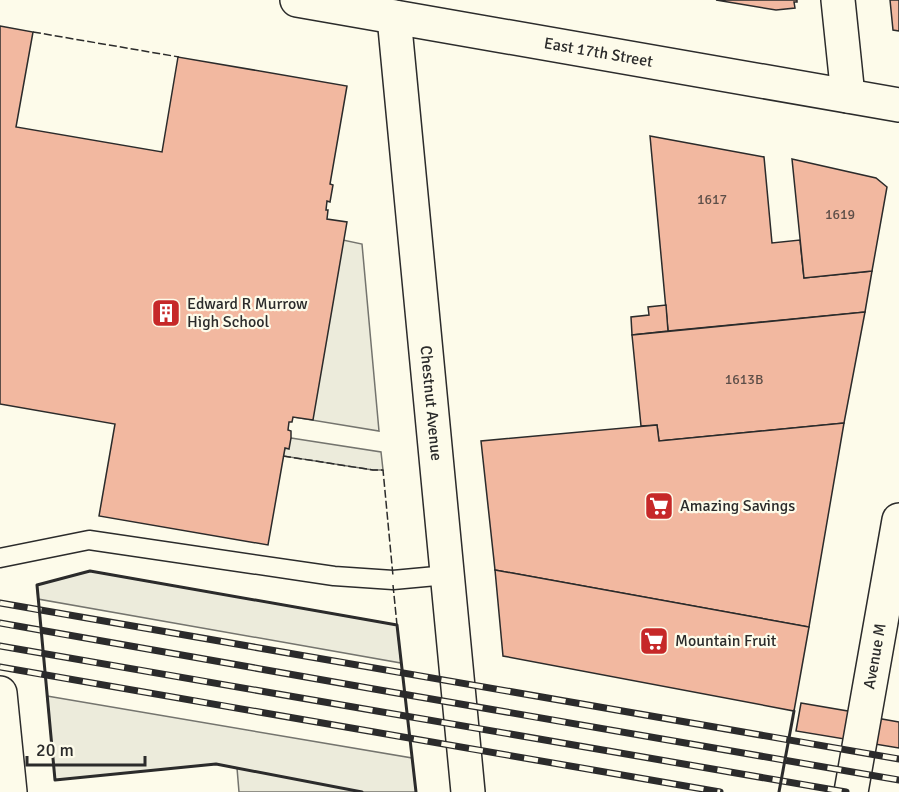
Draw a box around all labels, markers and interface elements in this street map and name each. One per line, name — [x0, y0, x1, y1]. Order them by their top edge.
street label: East 17th Street — [543, 33, 655, 72]
house number: 1617 — [697, 191, 727, 208]
house number: 1619 — [825, 206, 855, 223]
place label: Edward R Murrow High School — [187, 294, 308, 332]
building icon: Edward R Murrow High School — [150, 297, 182, 329]
street label: Chestnut Avenue — [415, 345, 446, 462]
house number: 1613B — [725, 371, 763, 388]
supermarket icon: Amazing Savings — [643, 490, 675, 522]
place label: Amazing Savings — [680, 496, 795, 516]
street label: Avenue M — [859, 622, 891, 691]
supermarket icon: Mountain Fruit — [638, 625, 670, 657]
place label: Mountain Fruit — [675, 631, 777, 651]
scale bar — [27, 729, 146, 767]
text: 20 m — [36, 739, 74, 761]

